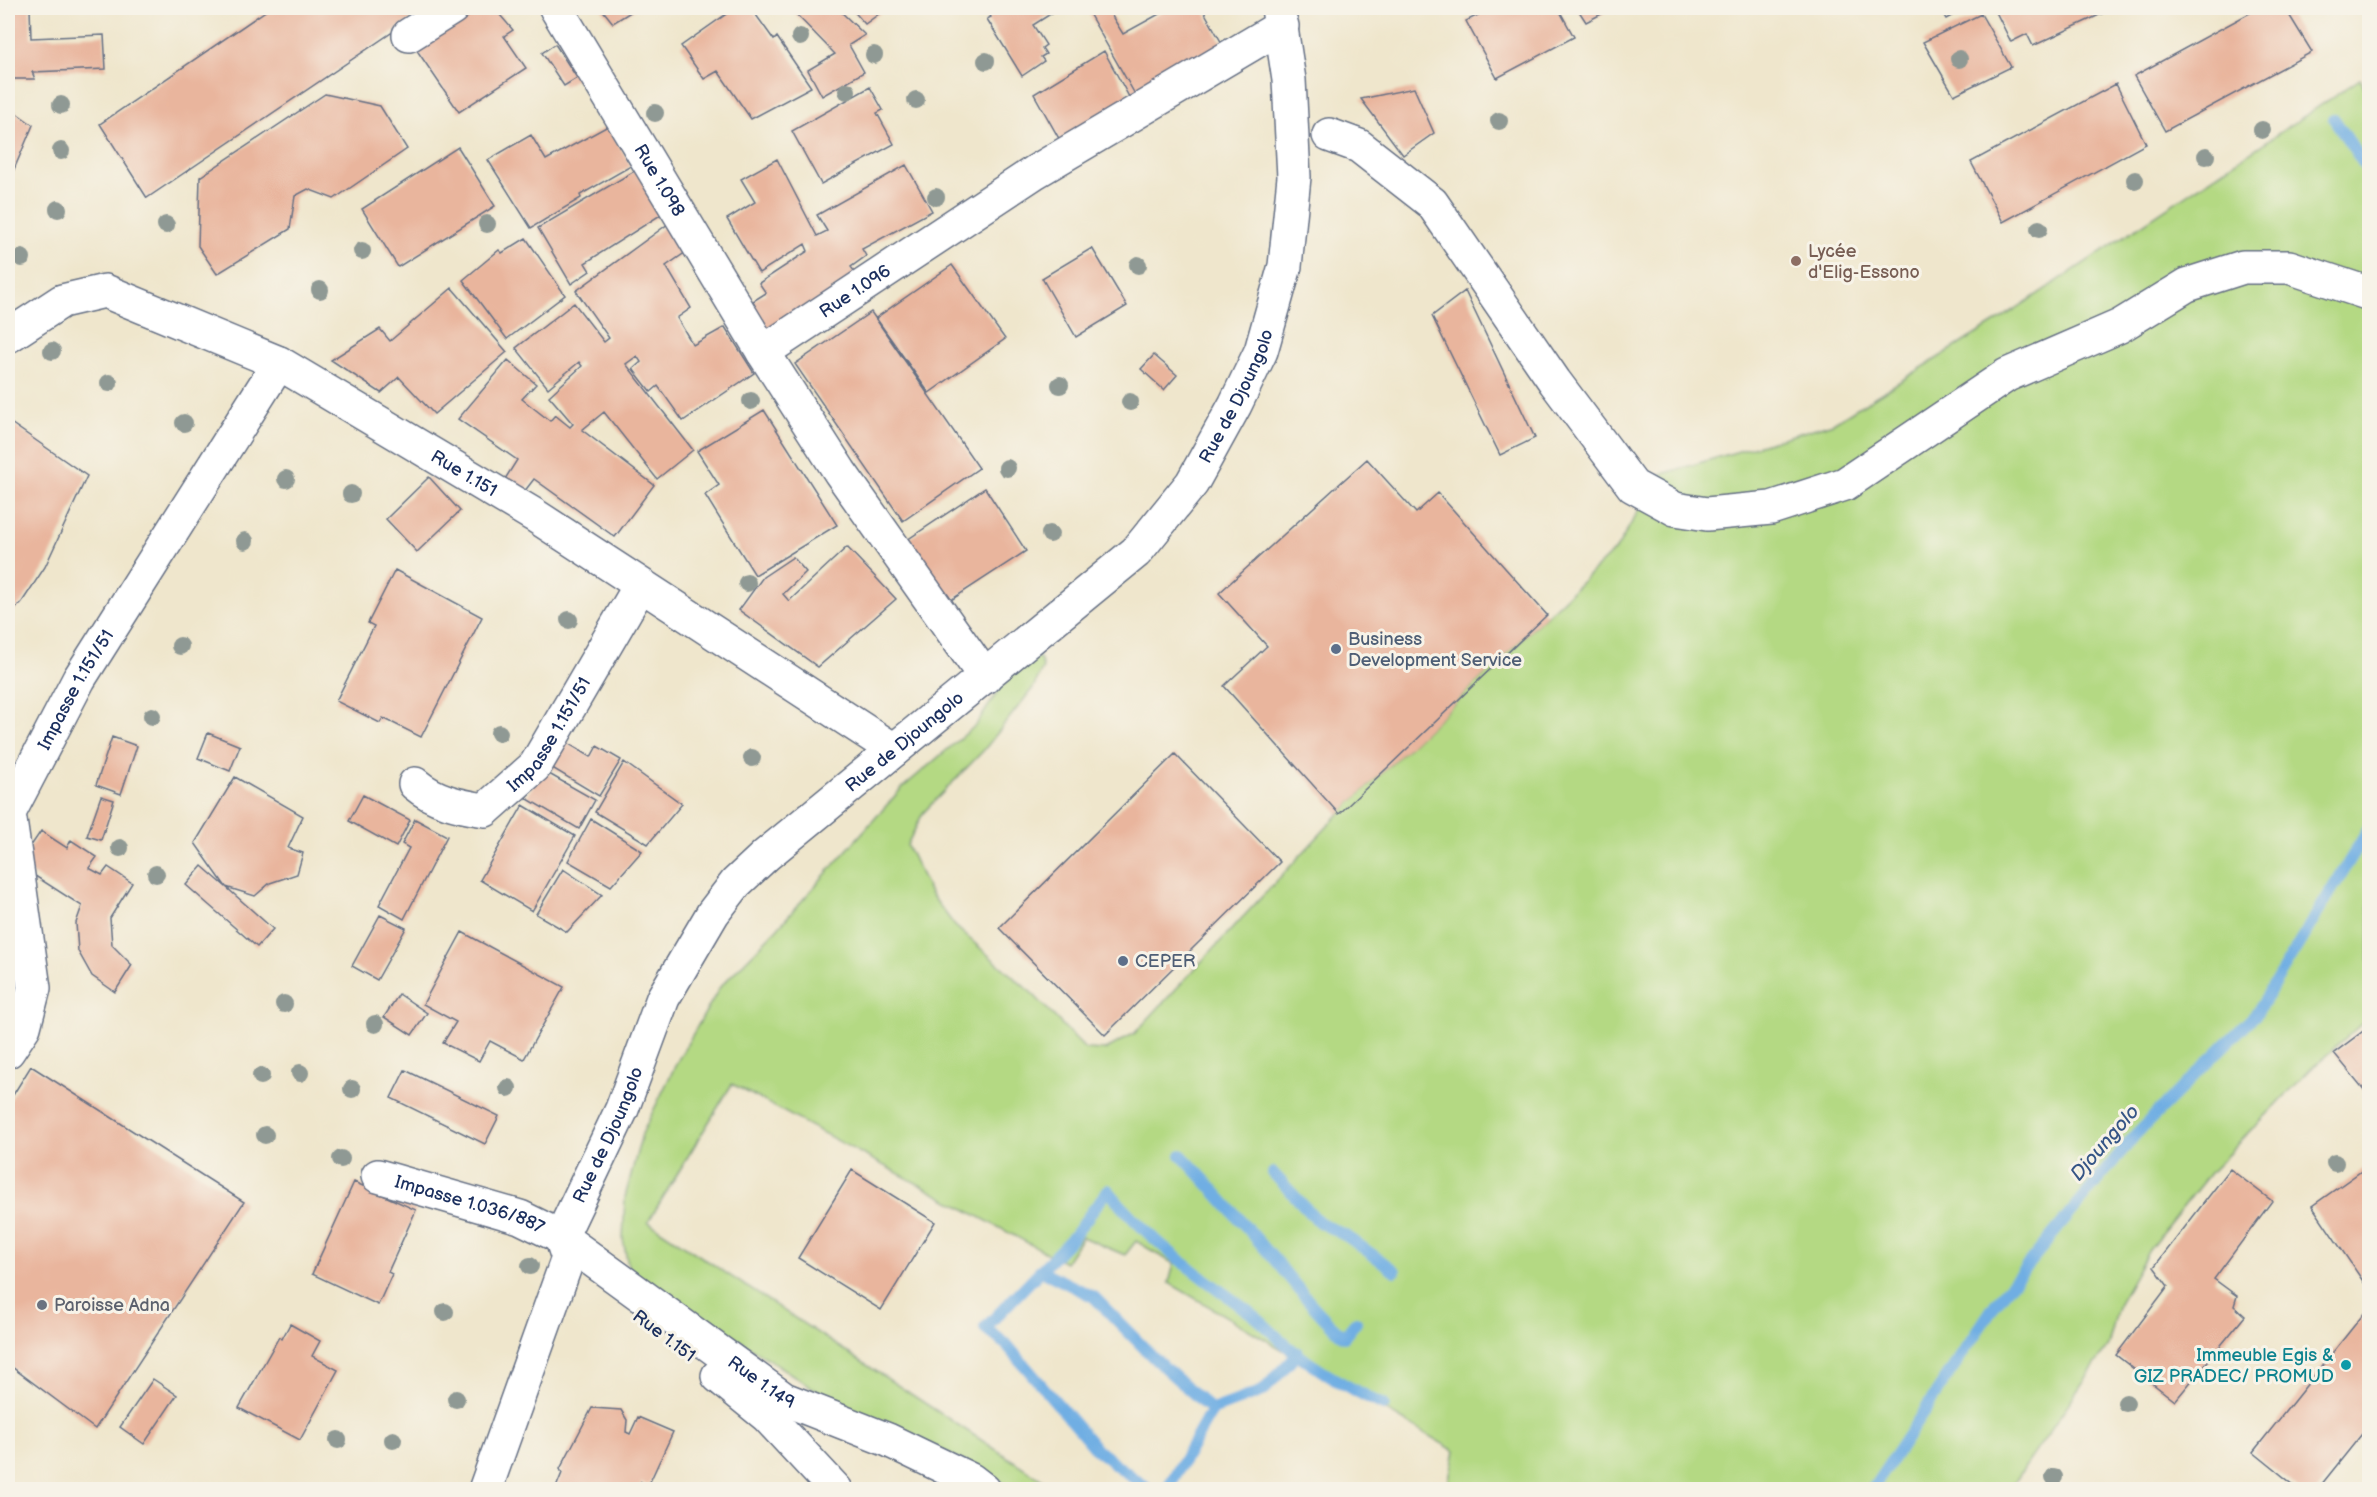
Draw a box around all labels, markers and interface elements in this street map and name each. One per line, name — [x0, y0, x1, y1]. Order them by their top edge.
street label: Rue 1.098 — [630, 140, 689, 220]
place label: Lycée d'Elig-Essono — [1808, 241, 1920, 283]
marker: Lycée d'Elig-Essono — [1789, 254, 1803, 268]
street label: Rue 1.096 — [815, 260, 895, 322]
street label: Rue de Djoungolo — [1195, 327, 1277, 467]
street label: Rue 1.151 — [427, 446, 501, 501]
street label: Impasse 1.151/51 — [33, 626, 118, 753]
place label: Business Development Service — [1348, 629, 1522, 671]
marker: Business Development Service — [1329, 642, 1343, 656]
street label: Impasse 1.151/51 — [503, 673, 595, 796]
street label: Rue de Djoungolo — [841, 687, 968, 796]
place label: CEPER — [1135, 951, 1196, 972]
marker: CEPER — [1116, 954, 1130, 968]
street label: Rue de Djoungolo — [568, 1064, 647, 1206]
water label: Djoungolo — [2065, 1100, 2145, 1186]
street label: Impasse 1.036/887 — [393, 1171, 548, 1238]
place label: Paroisse Adna — [54, 1295, 170, 1316]
marker: Paroisse Adna — [35, 1298, 49, 1312]
street label: Rue 1.151 — [628, 1306, 700, 1366]
place label: Immeuble Egis & GIZ PRADEC/ PROMUD — [2134, 1345, 2334, 1387]
street label: Rue 1.149 — [724, 1351, 798, 1413]
marker: Immeuble Egis & GIZ PRADEC/ PROMUD — [2339, 1358, 2353, 1372]

